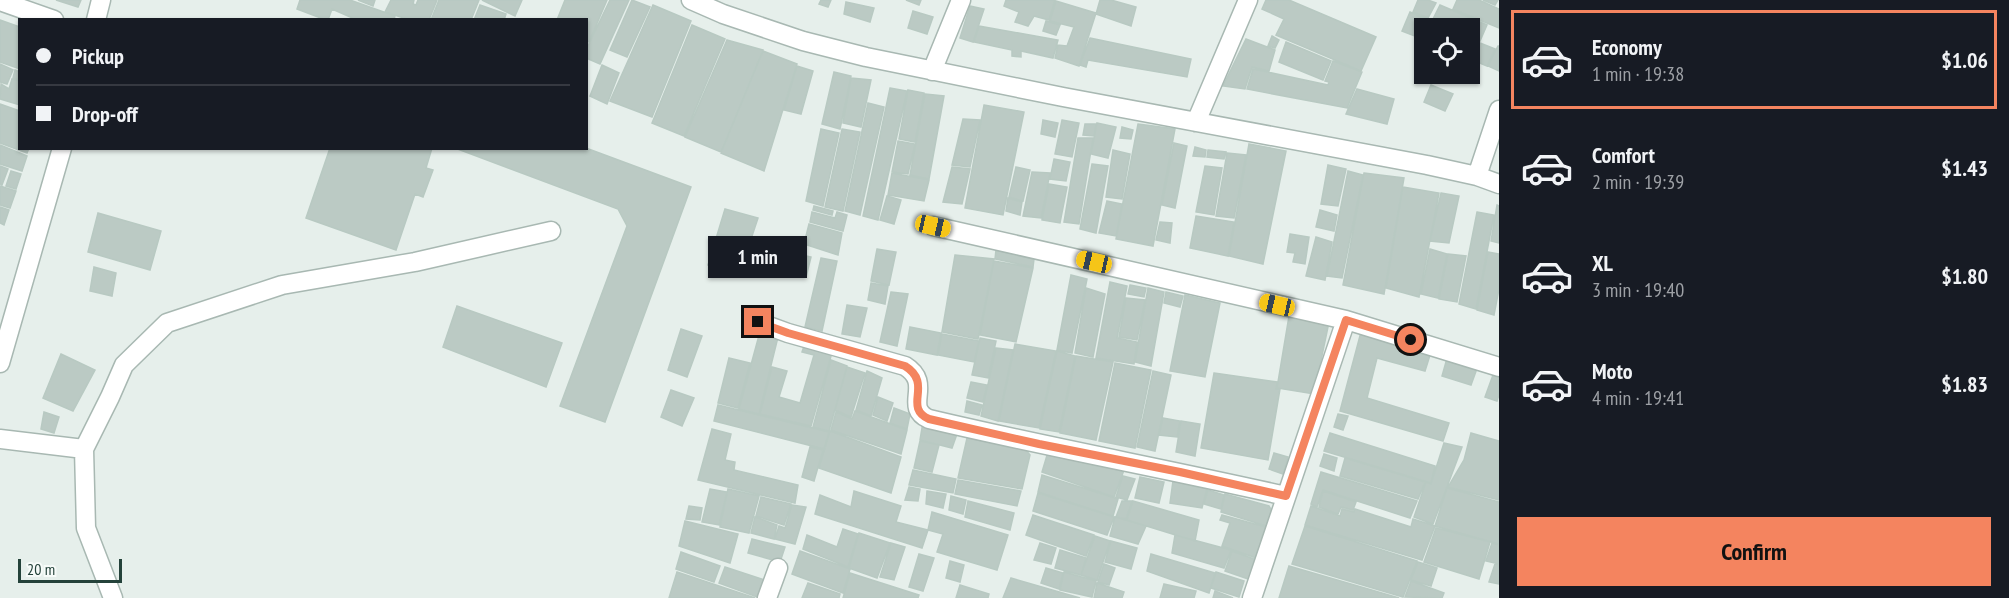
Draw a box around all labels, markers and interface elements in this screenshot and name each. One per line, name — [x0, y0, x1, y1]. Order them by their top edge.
map controls — [1414, 18, 1480, 84]
button: locate — [1414, 18, 1480, 84]
icon: car — [1520, 33, 1574, 87]
text: Economy — [1592, 33, 1662, 61]
text: Pickup — [72, 42, 124, 70]
text: $1.06 — [1941, 46, 1988, 74]
text: 1 min · 19:38 — [1592, 61, 1684, 87]
text: Drop-off — [72, 100, 138, 128]
icon: car — [1520, 141, 1574, 195]
text: Comfort — [1592, 141, 1655, 169]
text: $1.43 — [1941, 154, 1988, 182]
text: 2 min · 19:39 — [1592, 169, 1684, 195]
car — [913, 213, 953, 239]
callout: 1 min — [708, 235, 807, 277]
text: 1 min — [737, 244, 778, 270]
car — [1074, 249, 1114, 275]
icon: car — [1520, 249, 1574, 303]
text: XL — [1592, 249, 1613, 277]
text: $1.80 — [1941, 262, 1988, 290]
text: 3 min · 19:40 — [1592, 277, 1684, 303]
car — [1257, 292, 1297, 318]
route end — [744, 308, 771, 335]
route start — [1397, 326, 1424, 353]
icon: car — [1520, 357, 1574, 411]
text: Moto — [1592, 357, 1633, 385]
text: $1.83 — [1941, 370, 1988, 398]
text: 4 min · 19:41 — [1592, 385, 1684, 411]
button: Confirm — [1517, 517, 1991, 586]
scale bar — [18, 556, 122, 584]
text: 20 m — [27, 559, 55, 579]

